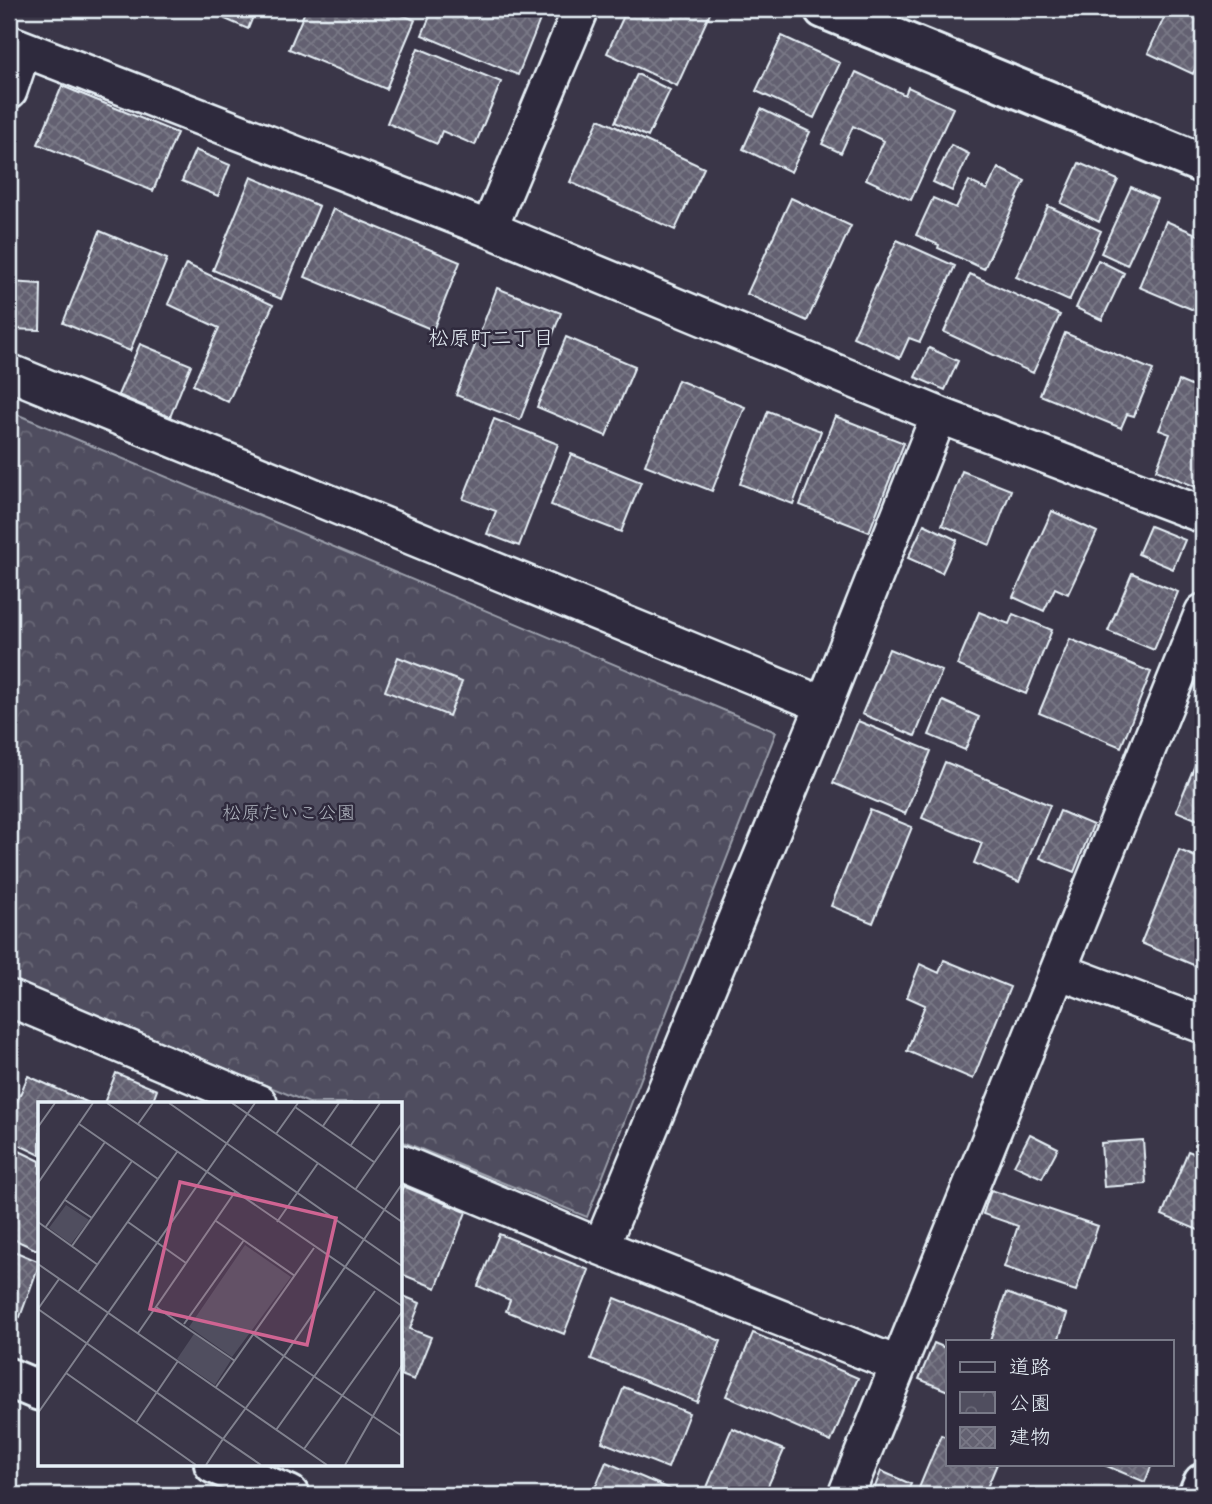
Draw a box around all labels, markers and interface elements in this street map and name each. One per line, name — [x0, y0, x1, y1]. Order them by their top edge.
district label: 松原町二丁目 — [428, 326, 554, 350]
park label: 松原たいこ公園 — [222, 802, 356, 824]
inset map — [38, 1102, 402, 1466]
legend — [946, 1340, 1174, 1466]
text: 道路 — [1009, 1355, 1051, 1379]
text: 公園 — [1009, 1391, 1051, 1415]
text: 建物 — [1009, 1425, 1051, 1449]

